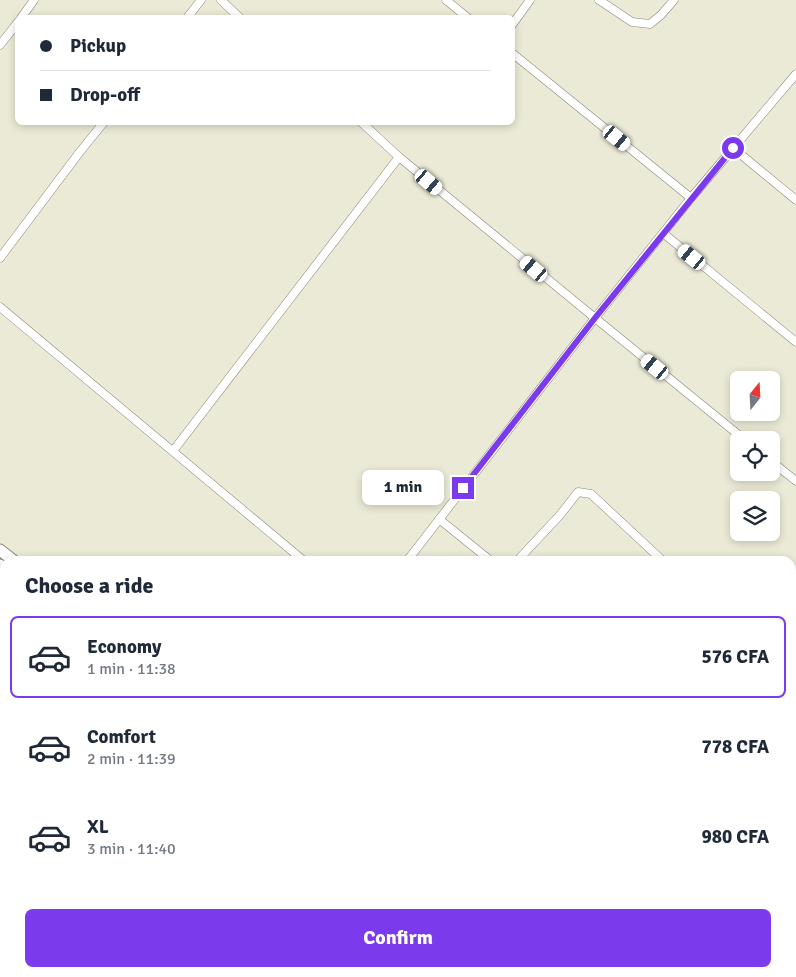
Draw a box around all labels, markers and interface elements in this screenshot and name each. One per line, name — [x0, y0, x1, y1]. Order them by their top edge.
text: Pickup — [70, 34, 126, 58]
text: Drop-off — [70, 83, 140, 107]
car — [600, 123, 633, 153]
route start — [722, 137, 744, 159]
car — [412, 167, 445, 197]
car — [675, 242, 708, 272]
car — [517, 254, 550, 284]
car — [638, 352, 671, 382]
north arrow — [730, 371, 780, 421]
map controls — [730, 371, 780, 541]
button: locate — [730, 431, 780, 481]
callout: 1 min — [363, 470, 446, 506]
text: 1 min — [384, 477, 422, 497]
route end — [452, 477, 474, 499]
button: layers — [730, 491, 780, 541]
text: Choose a ride — [25, 572, 153, 599]
icon: car — [27, 635, 72, 680]
text: Economy — [87, 635, 161, 659]
text: 576 CFA — [701, 645, 769, 669]
text: 1 min · 11:38 — [87, 659, 176, 679]
icon: car — [27, 725, 72, 770]
text: Comfort — [87, 725, 156, 749]
text: 778 CFA — [701, 735, 769, 759]
text: 2 min · 11:39 — [87, 749, 176, 769]
icon: car — [27, 815, 72, 860]
text: XL — [87, 815, 109, 839]
text: 980 CFA — [701, 825, 769, 849]
text: 3 min · 11:40 — [87, 839, 176, 859]
button: Confirm — [25, 909, 771, 967]

